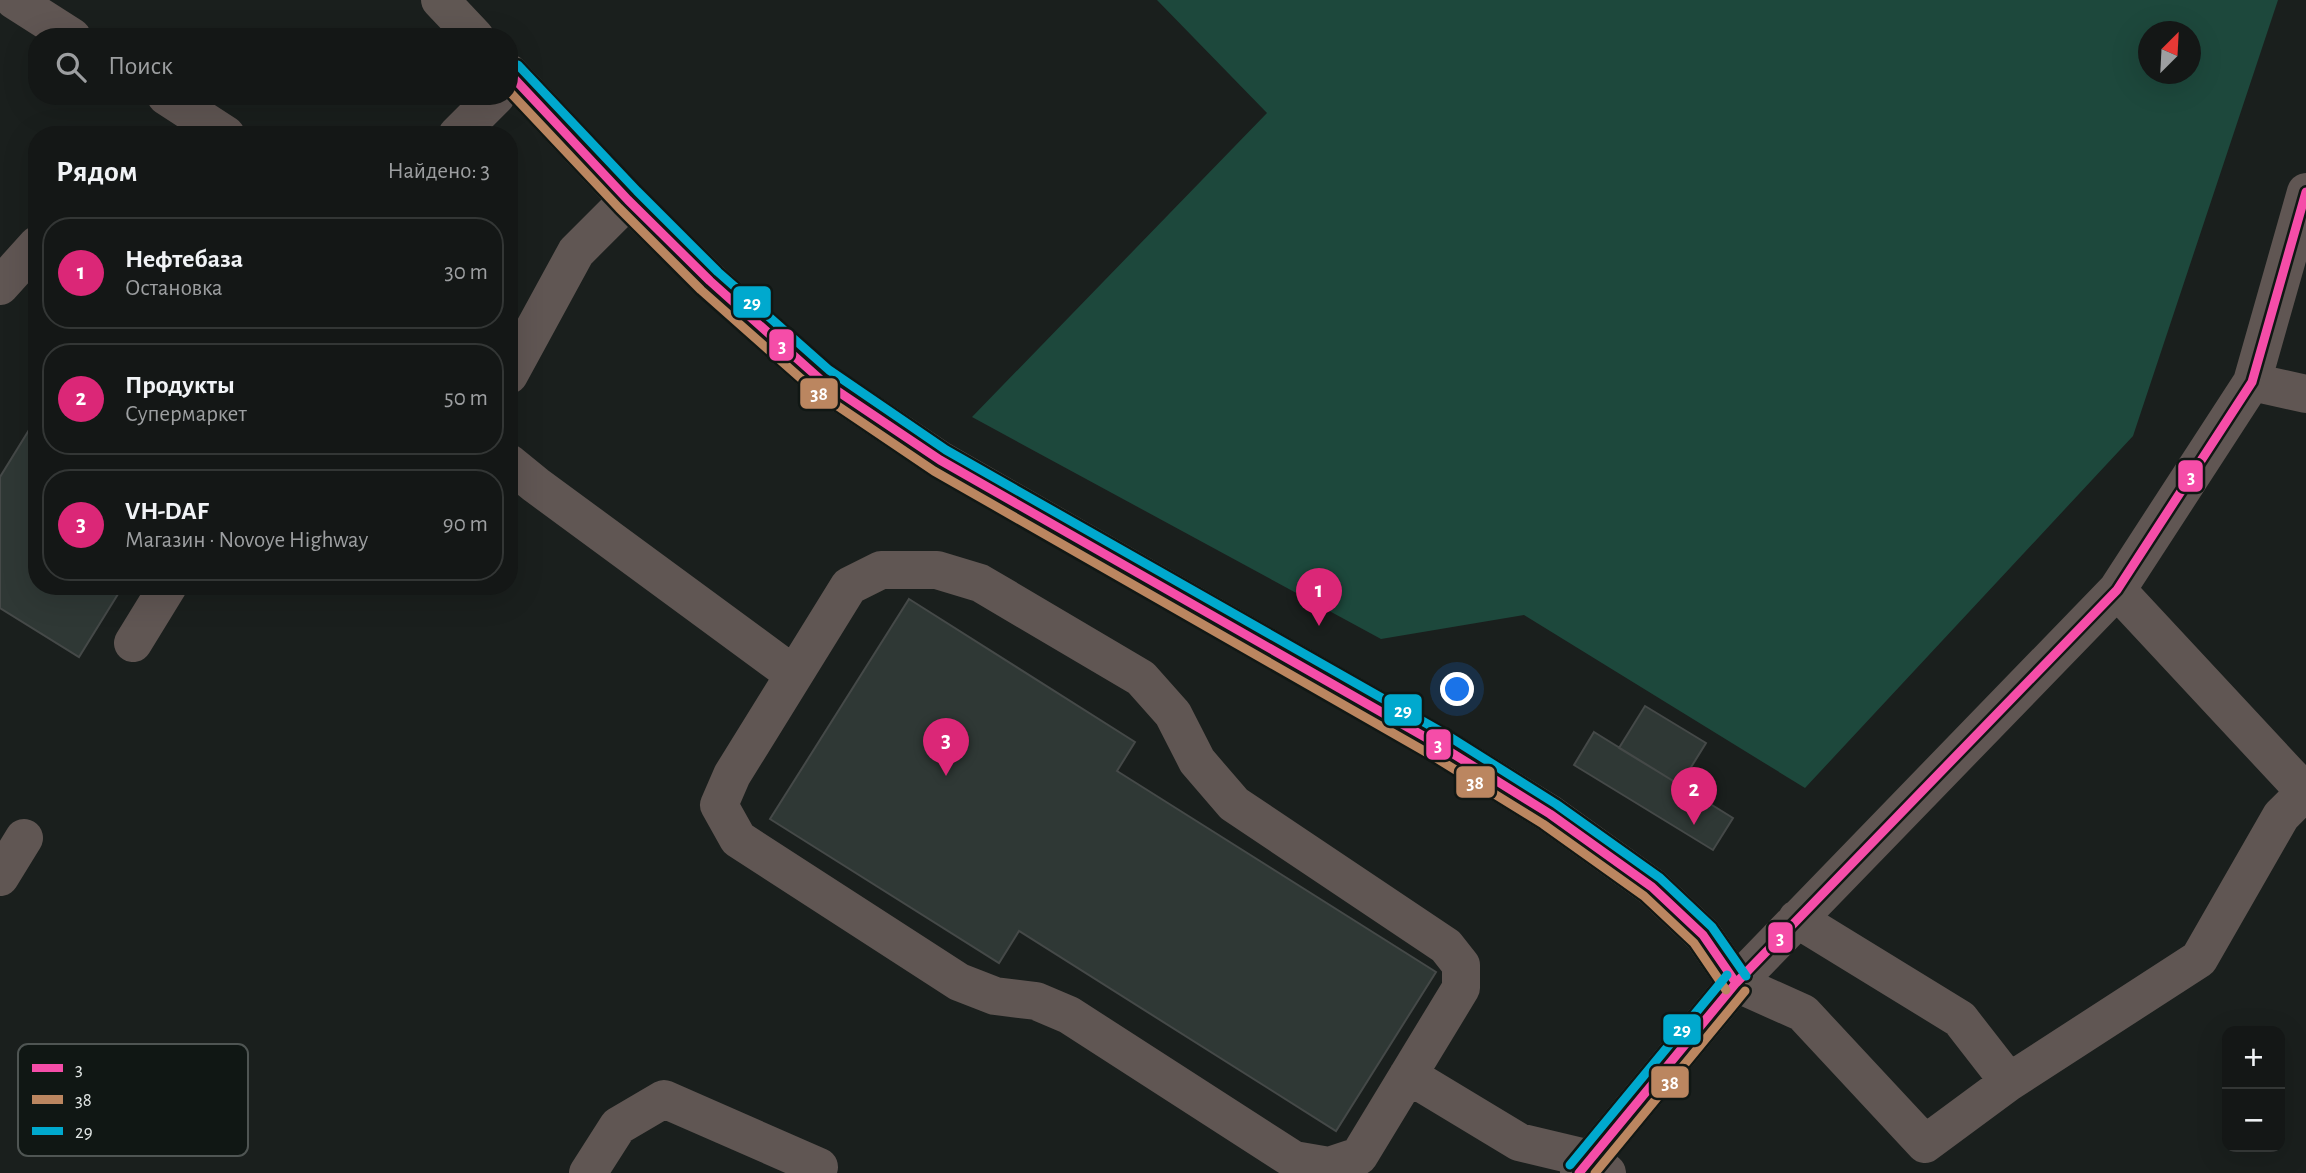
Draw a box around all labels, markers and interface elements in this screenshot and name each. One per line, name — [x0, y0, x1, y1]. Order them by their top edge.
north arrow — [2138, 21, 2201, 84]
search box — [28, 28, 518, 105]
icon: search — [52, 48, 90, 86]
text: Поиск — [108, 53, 173, 79]
text: Рядом — [56, 157, 138, 187]
text: Найдено: 3 — [388, 160, 490, 183]
text: Нефтебаза — [125, 246, 243, 272]
text: 1 — [77, 261, 85, 284]
text: 30 m — [444, 261, 488, 284]
text: Остановка — [125, 277, 223, 300]
line badge: 29 — [732, 285, 772, 319]
text: 29 — [743, 294, 761, 313]
line badge: 3 — [768, 328, 795, 362]
text: 3 — [778, 337, 786, 356]
text: Продукты — [125, 372, 235, 398]
line badge: 38 — [799, 377, 839, 410]
text: 38 — [810, 385, 828, 404]
text: 2 — [76, 387, 86, 410]
text: 50 m — [444, 387, 488, 410]
text: Супермаркет — [125, 403, 247, 426]
line badge: 3 — [2177, 459, 2204, 493]
text: 3 — [2187, 468, 2195, 487]
text: VH-DAF — [125, 498, 209, 524]
text: 3 — [76, 513, 86, 536]
text: 90 m — [443, 513, 488, 536]
text: Магазин · Novoye Highway — [125, 529, 368, 552]
pin: 1 — [1296, 568, 1342, 626]
your location — [1440, 672, 1474, 706]
line badge: 29 — [1383, 693, 1423, 727]
text: 29 — [1394, 702, 1412, 721]
pin: 3 — [923, 718, 969, 776]
line badge: 3 — [1425, 728, 1452, 761]
text: 3 — [1434, 736, 1442, 755]
line badge: 38 — [1455, 765, 1496, 799]
pin: 2 — [1671, 767, 1717, 825]
text: 38 — [1466, 774, 1484, 793]
line badge: 3 — [1767, 921, 1794, 954]
text: 3 — [1776, 929, 1784, 948]
line badge: 29 — [1662, 1013, 1702, 1046]
text: 29 — [1673, 1021, 1691, 1040]
map controls — [2222, 1026, 2285, 1152]
button: + — [2222, 1026, 2285, 1089]
legend — [18, 1044, 248, 1156]
text: 3 — [75, 1060, 83, 1079]
line badge: 38 — [1650, 1065, 1690, 1099]
text: 38 — [1661, 1074, 1679, 1093]
button: − — [2222, 1089, 2285, 1152]
text: 38 — [75, 1091, 92, 1110]
text: 29 — [75, 1123, 93, 1142]

